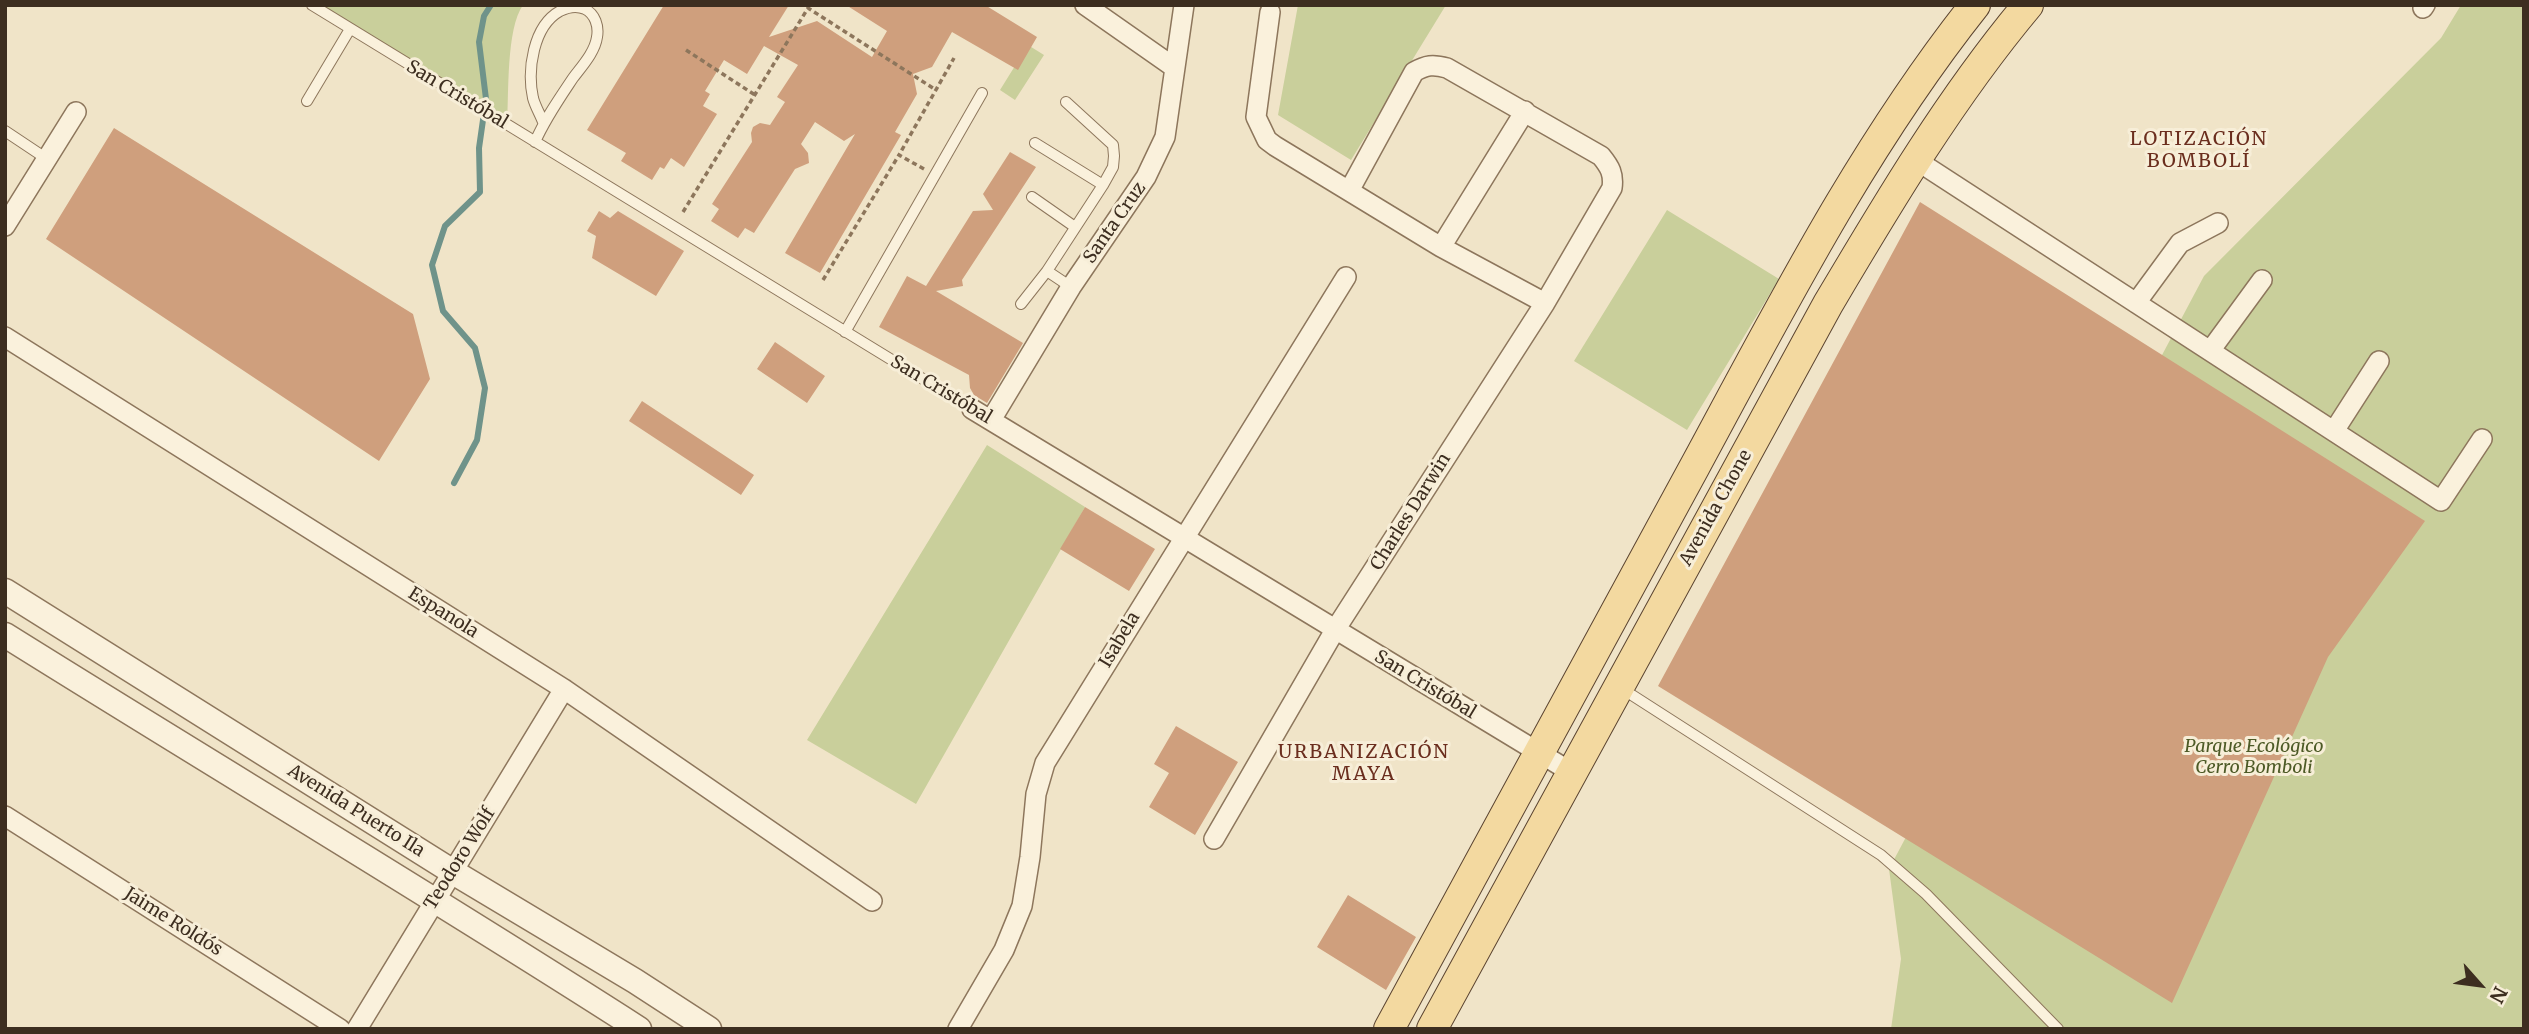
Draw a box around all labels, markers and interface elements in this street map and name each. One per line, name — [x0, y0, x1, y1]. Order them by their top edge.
street label: San Cristóbal — [402, 56, 512, 134]
district label: LOTIZACIÓN BOMBOLÍ — [2131, 129, 2267, 173]
street label: Santa Cruz — [1079, 178, 1151, 268]
street label: San Cristóbal — [886, 351, 996, 429]
street label: Avenida Chone — [1675, 446, 1757, 570]
street label: Charles Darwin — [1366, 449, 1456, 575]
street label: Espanola — [404, 583, 482, 643]
street label: Isabela — [1095, 608, 1145, 672]
street label: San Cristóbal — [1370, 646, 1480, 724]
park label: Parque Ecológico Cerro Bomboli — [2185, 736, 2323, 778]
district label: URBANIZACIÓN MAYA — [1280, 742, 1448, 786]
street label: Avenida Puerto Ila — [284, 760, 428, 862]
street label: Teodoro Wolf — [420, 804, 500, 914]
street label: Jaime Roldós — [120, 883, 226, 961]
north arrow — [2445, 950, 2515, 1020]
text: N — [2484, 983, 2513, 1007]

